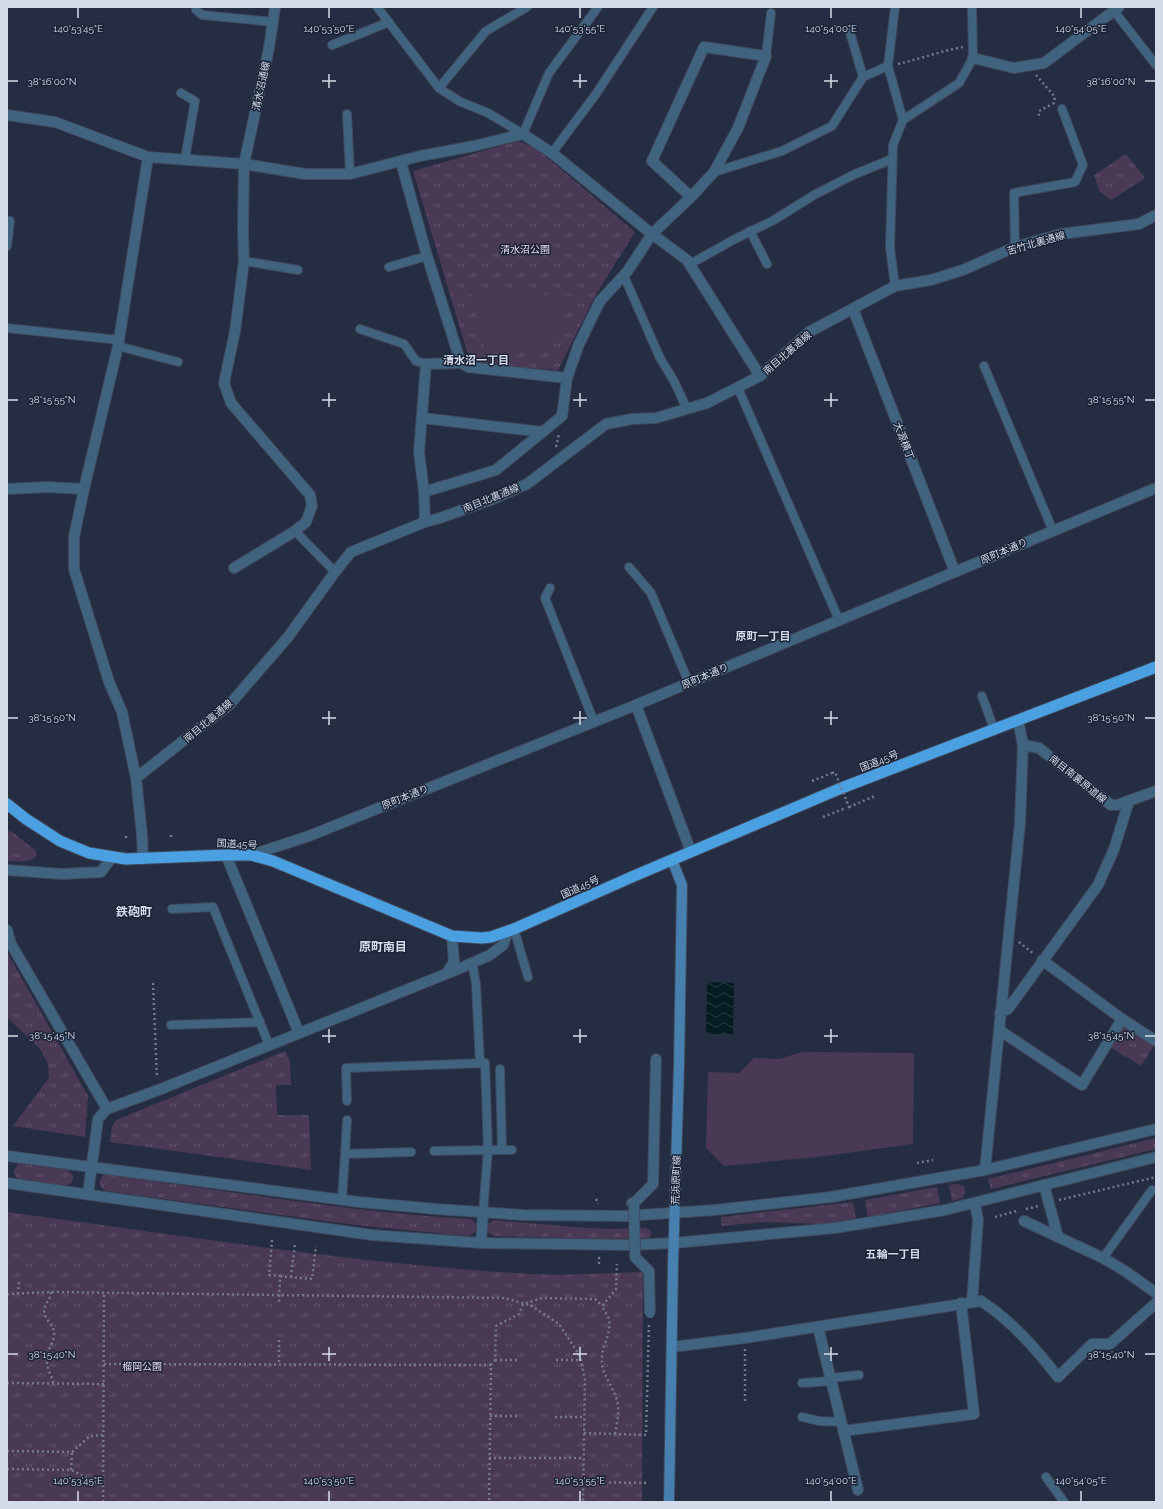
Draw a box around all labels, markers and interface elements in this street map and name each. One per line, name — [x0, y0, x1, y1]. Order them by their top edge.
text: 140°53'45"E — [53, 23, 103, 34]
text: 140°53'50"E — [303, 23, 355, 34]
text: 140°53'55"E — [555, 23, 605, 34]
text: 140°54'00"E — [805, 23, 857, 34]
text: 140°54'05"E — [1055, 23, 1107, 34]
street label: 清水沼通線 — [250, 60, 272, 112]
text: 38°16'00"N — [28, 76, 76, 87]
text: 38°16'00"N — [1087, 76, 1135, 87]
street label: 苦竹北裏通線 — [1006, 229, 1066, 257]
park label: 清水沼公園 — [500, 244, 550, 255]
street label: 南目北裏通線 — [761, 329, 813, 377]
district label: 清水沼一丁目 — [443, 354, 509, 367]
text: 38°15'55"N — [29, 394, 75, 405]
text: 38°15'55"N — [1088, 394, 1134, 405]
street label: 大源横丁 — [892, 420, 916, 462]
street label: 南目北裏通線 — [461, 482, 521, 514]
street label: 原町本通り — [979, 536, 1029, 566]
district label: 原町一丁目 — [736, 630, 791, 643]
street label: 原町本通り — [680, 661, 730, 691]
street label: 南目北裏通線 — [181, 698, 235, 744]
text: 38°15'50"N — [28, 712, 76, 723]
text: 38°15'50"N — [1087, 712, 1135, 723]
street label: 国道45号 — [858, 749, 900, 773]
street label: 南目南裏原道線 — [1047, 753, 1109, 805]
street label: 原町本通り — [380, 783, 430, 811]
street label: 国道45号 — [216, 837, 258, 851]
street label: 国道45号 — [559, 874, 601, 900]
district label: 鉄砲町 — [115, 905, 152, 919]
district label: 原町南目 — [359, 940, 407, 954]
text: 38°15'45"N — [29, 1030, 75, 1041]
text: 38°15'45"N — [1088, 1030, 1134, 1041]
street label: 荒浜原町線 — [670, 1155, 682, 1205]
district label: 五輪一丁目 — [866, 1248, 921, 1261]
text: 38°15'40"N — [28, 1349, 76, 1360]
text: 38°15'40"N — [1087, 1349, 1135, 1360]
park label: 榴岡公園 — [122, 1361, 162, 1372]
text: 140°53'45"E — [53, 1475, 103, 1486]
text: 140°53'50"E — [303, 1475, 355, 1486]
text: 140°53'55"E — [555, 1475, 605, 1486]
text: 140°54'00"E — [805, 1475, 857, 1486]
text: 140°54'05"E — [1055, 1475, 1107, 1486]

